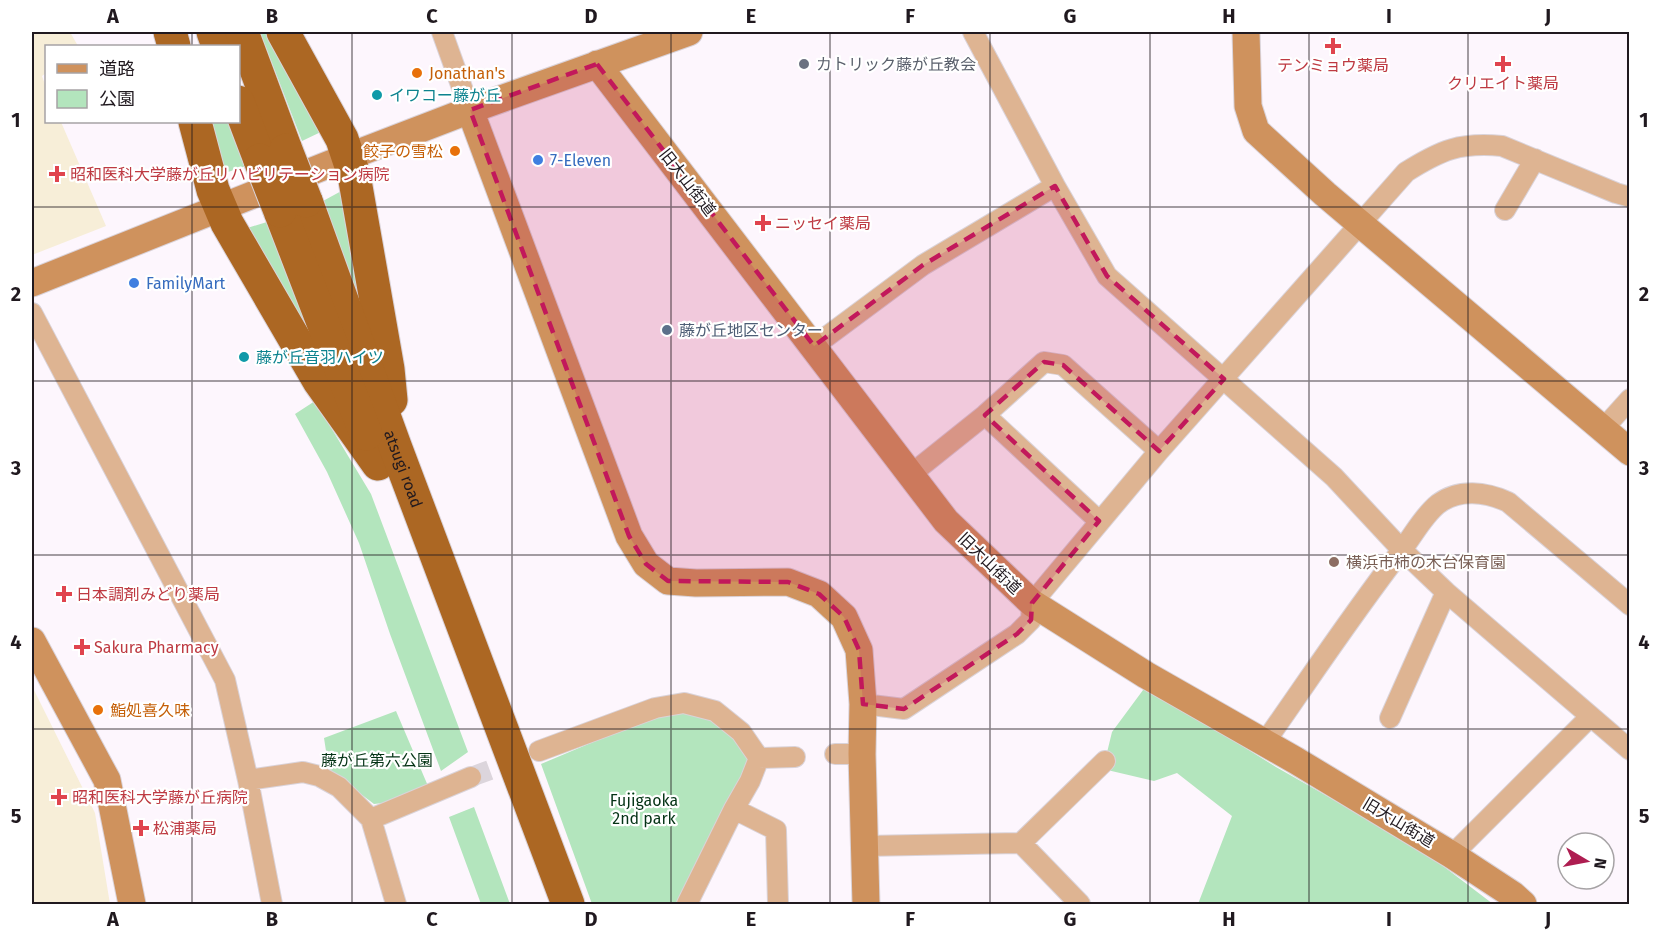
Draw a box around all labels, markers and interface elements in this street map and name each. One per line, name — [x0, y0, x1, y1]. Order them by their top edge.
text: A — [106, 4, 120, 28]
text: B — [266, 4, 278, 28]
text: C — [426, 4, 438, 28]
text: D — [584, 4, 598, 28]
text: E — [746, 4, 756, 28]
text: F — [905, 4, 915, 28]
text: G — [1064, 4, 1076, 28]
text: H — [1222, 4, 1236, 28]
text: I — [1386, 4, 1392, 28]
text: J — [1544, 4, 1551, 28]
marker: テンミョウ薬局 — [1326, 39, 1340, 53]
legend — [45, 45, 240, 123]
place label: カトリック藤が丘教会 — [816, 55, 976, 74]
place label: テンミョウ薬局 — [1277, 56, 1389, 75]
marker: カトリック藤が丘教会 — [797, 57, 811, 71]
marker: クリエイト薬局 — [1496, 57, 1510, 71]
text: 道路 — [99, 58, 135, 80]
place label: Jonathan's — [429, 64, 505, 83]
marker: Jonathan's — [410, 66, 424, 80]
place label: クリエイト薬局 — [1447, 74, 1559, 93]
place label: イワコー藤が丘 — [389, 86, 501, 105]
text: 公園 — [99, 88, 135, 110]
marker: イワコー藤が丘 — [370, 88, 384, 102]
text: 1 — [11, 108, 21, 132]
text: 1 — [1639, 108, 1649, 132]
place label: 餃子の雪松 — [363, 142, 443, 161]
marker: 餃子の雪松 — [448, 144, 462, 158]
street label: 旧大山街道 — [655, 145, 720, 220]
place label: 7-Eleven — [550, 151, 611, 170]
marker: 7-Eleven — [531, 153, 545, 167]
marker: 昭和医科大学藤が丘リハビリテーション病院 — [48, 165, 66, 183]
place label: 昭和医科大学藤が丘リハビリテーション病院 — [70, 165, 390, 184]
place label: ニッセイ薬局 — [775, 214, 871, 233]
marker: ニッセイ薬局 — [756, 216, 770, 230]
place label: FamilyMart — [146, 274, 226, 293]
marker: FamilyMart — [127, 276, 141, 290]
text: 2 — [11, 282, 21, 306]
text: 2 — [1639, 282, 1649, 306]
place label: 藤が丘地区センター — [679, 321, 823, 340]
marker: 藤が丘地区センター — [660, 323, 674, 337]
place label: 藤が丘音羽ハイツ — [256, 348, 384, 367]
marker: 藤が丘音羽ハイツ — [237, 350, 251, 364]
street label: atsugi road — [380, 427, 426, 510]
text: 3 — [10, 456, 21, 480]
text: 3 — [1638, 456, 1649, 480]
street label: 旧大山街道 — [954, 529, 1025, 598]
place label: 横浜市柿の木台保育園 — [1346, 553, 1506, 572]
marker: 横浜市柿の木台保育園 — [1327, 555, 1341, 569]
place label: 日本調剤みどり薬局 — [76, 585, 220, 604]
marker: 日本調剤みどり薬局 — [57, 587, 71, 601]
text: 4 — [10, 630, 22, 654]
text: 4 — [1638, 630, 1650, 654]
place label: Sakura Pharmacy — [94, 638, 219, 657]
marker: Sakura Pharmacy — [75, 640, 89, 654]
place label: 鮨処喜久味 — [110, 701, 190, 720]
marker: 鮨処喜久味 — [91, 703, 105, 717]
park label: 藤が丘第六公園 — [321, 751, 433, 770]
marker: 昭和医科大学藤が丘病院 — [50, 788, 68, 806]
place label: 昭和医科大学藤が丘病院 — [72, 788, 248, 807]
park label: Fujigaoka 2nd park — [610, 791, 678, 828]
street label: 旧大山街道 — [1360, 794, 1438, 851]
text: 5 — [11, 804, 22, 828]
text: 5 — [1639, 804, 1650, 828]
place label: 松浦薬局 — [153, 819, 217, 838]
marker: 松浦薬局 — [134, 821, 148, 835]
north arrow — [1556, 831, 1616, 891]
text: N — [1590, 857, 1611, 870]
text: A — [106, 907, 120, 931]
text: B — [266, 907, 278, 931]
text: C — [426, 907, 438, 931]
text: D — [584, 907, 598, 931]
text: E — [746, 907, 756, 931]
text: F — [905, 907, 915, 931]
text: G — [1064, 907, 1076, 931]
text: H — [1222, 907, 1236, 931]
text: I — [1386, 907, 1392, 931]
text: J — [1544, 907, 1551, 931]

